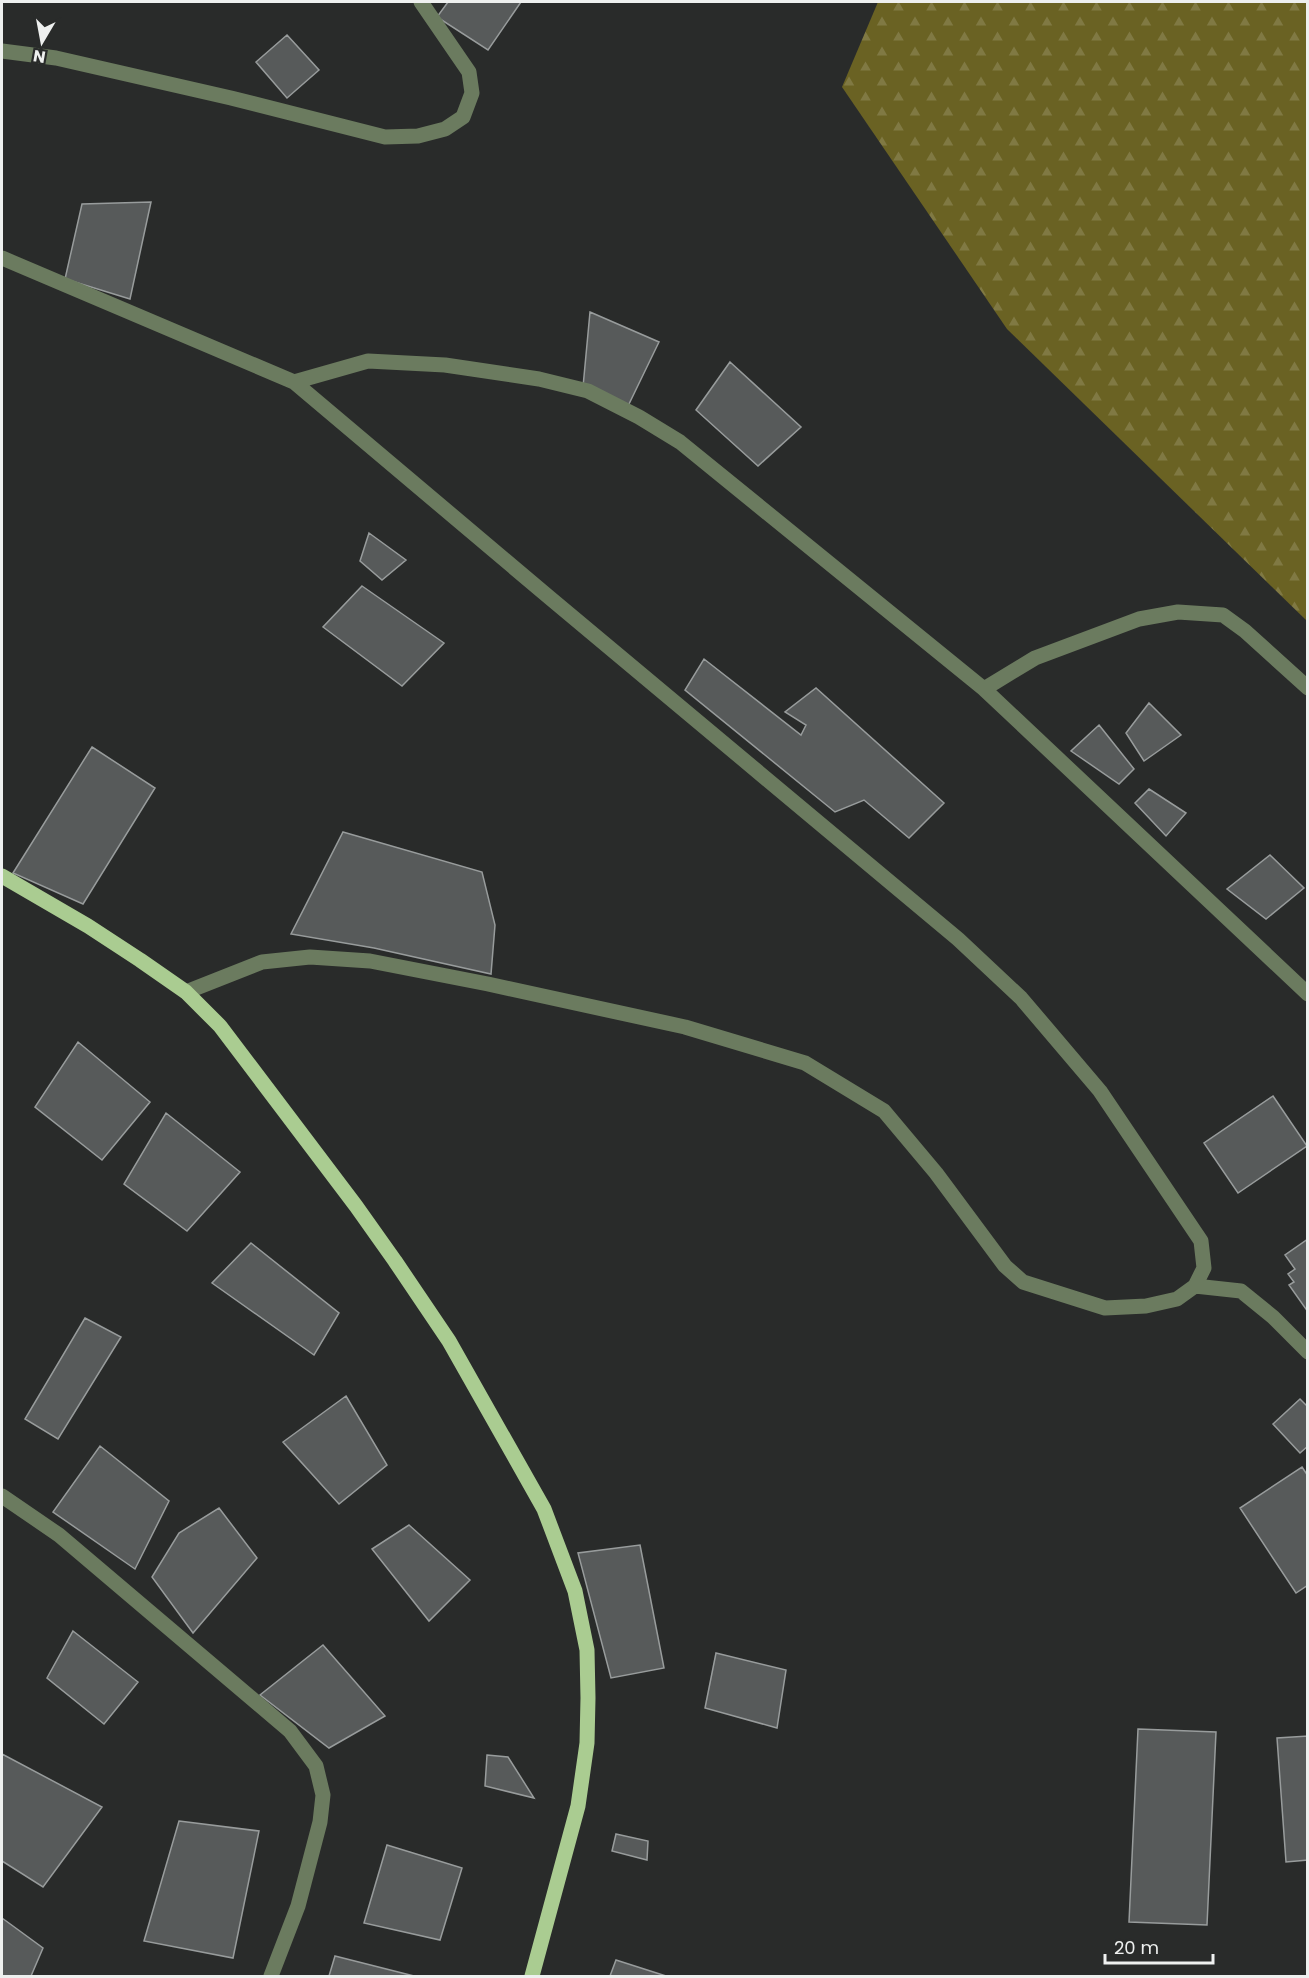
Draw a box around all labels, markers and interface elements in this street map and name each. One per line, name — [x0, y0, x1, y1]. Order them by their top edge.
north arrow — [12, 12, 72, 72]
text: N — [32, 44, 47, 69]
scale bar — [1105, 1927, 1213, 1965]
text: 20 m — [1114, 1935, 1159, 1960]

